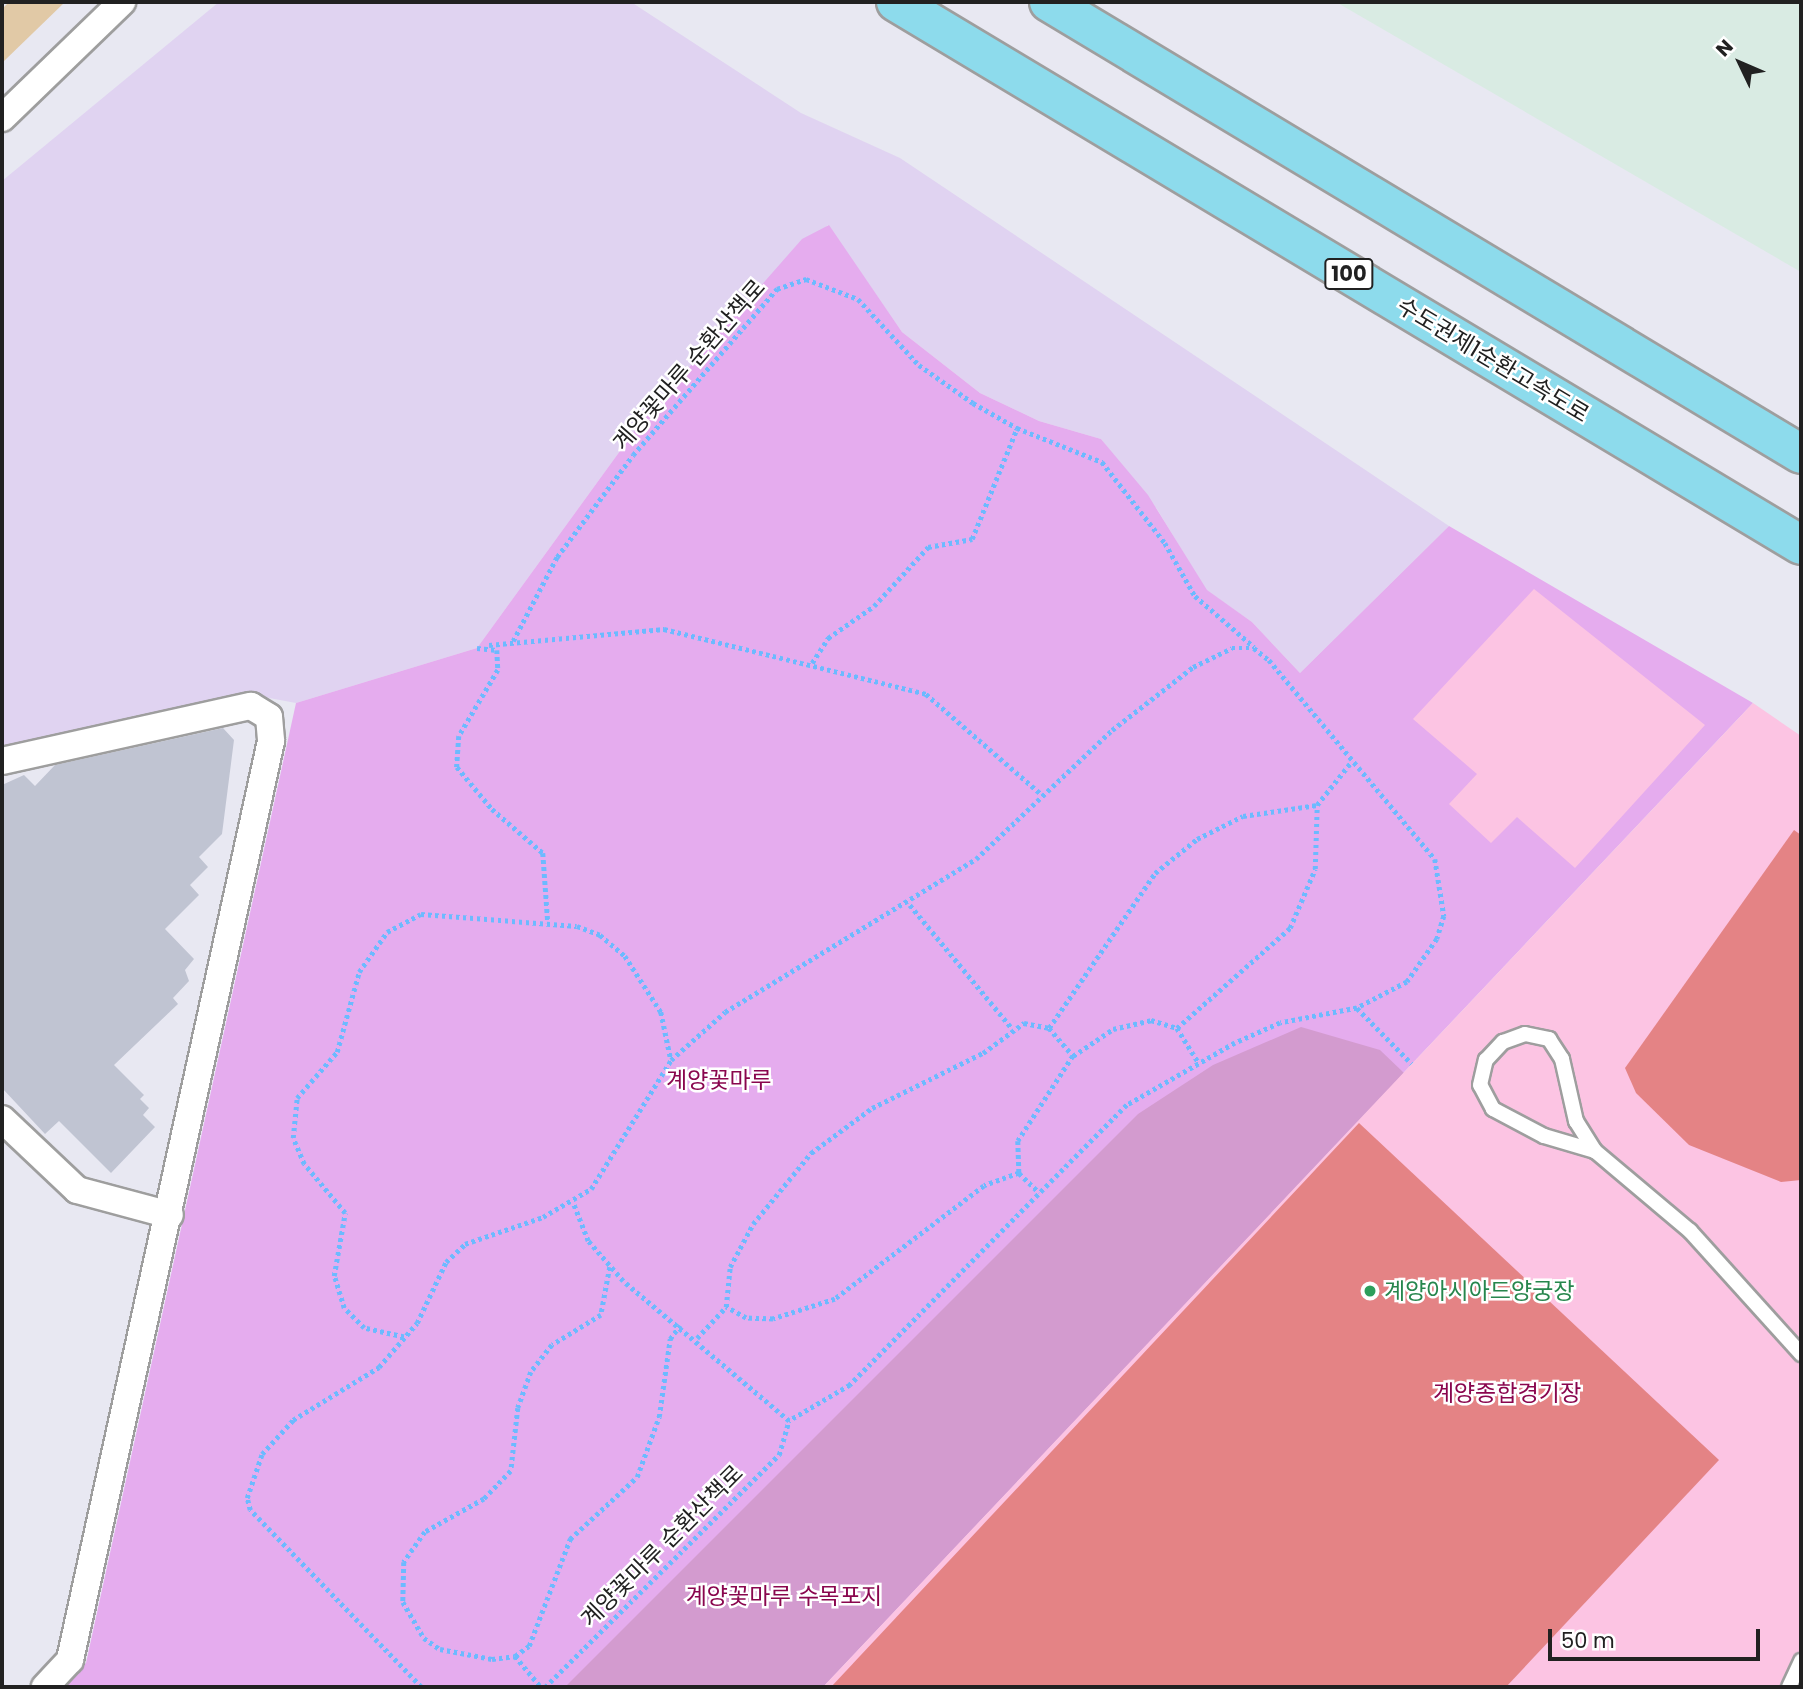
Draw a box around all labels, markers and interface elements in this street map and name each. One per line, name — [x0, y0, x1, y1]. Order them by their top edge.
north arrow — [1705, 28, 1775, 98]
text: N — [1710, 34, 1739, 63]
road number: 100 — [1323, 256, 1375, 292]
street label: 계양꽃마루 순환산책로 — [607, 274, 771, 456]
street label: 수도권제1순환고속도로 — [1392, 292, 1594, 428]
park label: 계양꽃마루 — [666, 1066, 772, 1094]
place label: 계양아시아드양궁장 — [1384, 1277, 1574, 1305]
marker: 계양아시아드양궁장 — [1362, 1283, 1378, 1299]
park label: 계양종합경기장 — [1433, 1379, 1581, 1407]
street label: 계양꽃마루 순환산책로 — [575, 1459, 749, 1633]
park label: 계양꽃마루 수목포지 — [686, 1582, 882, 1610]
scale bar — [1551, 1616, 1763, 1660]
text: 50 m — [1561, 1626, 1615, 1655]

